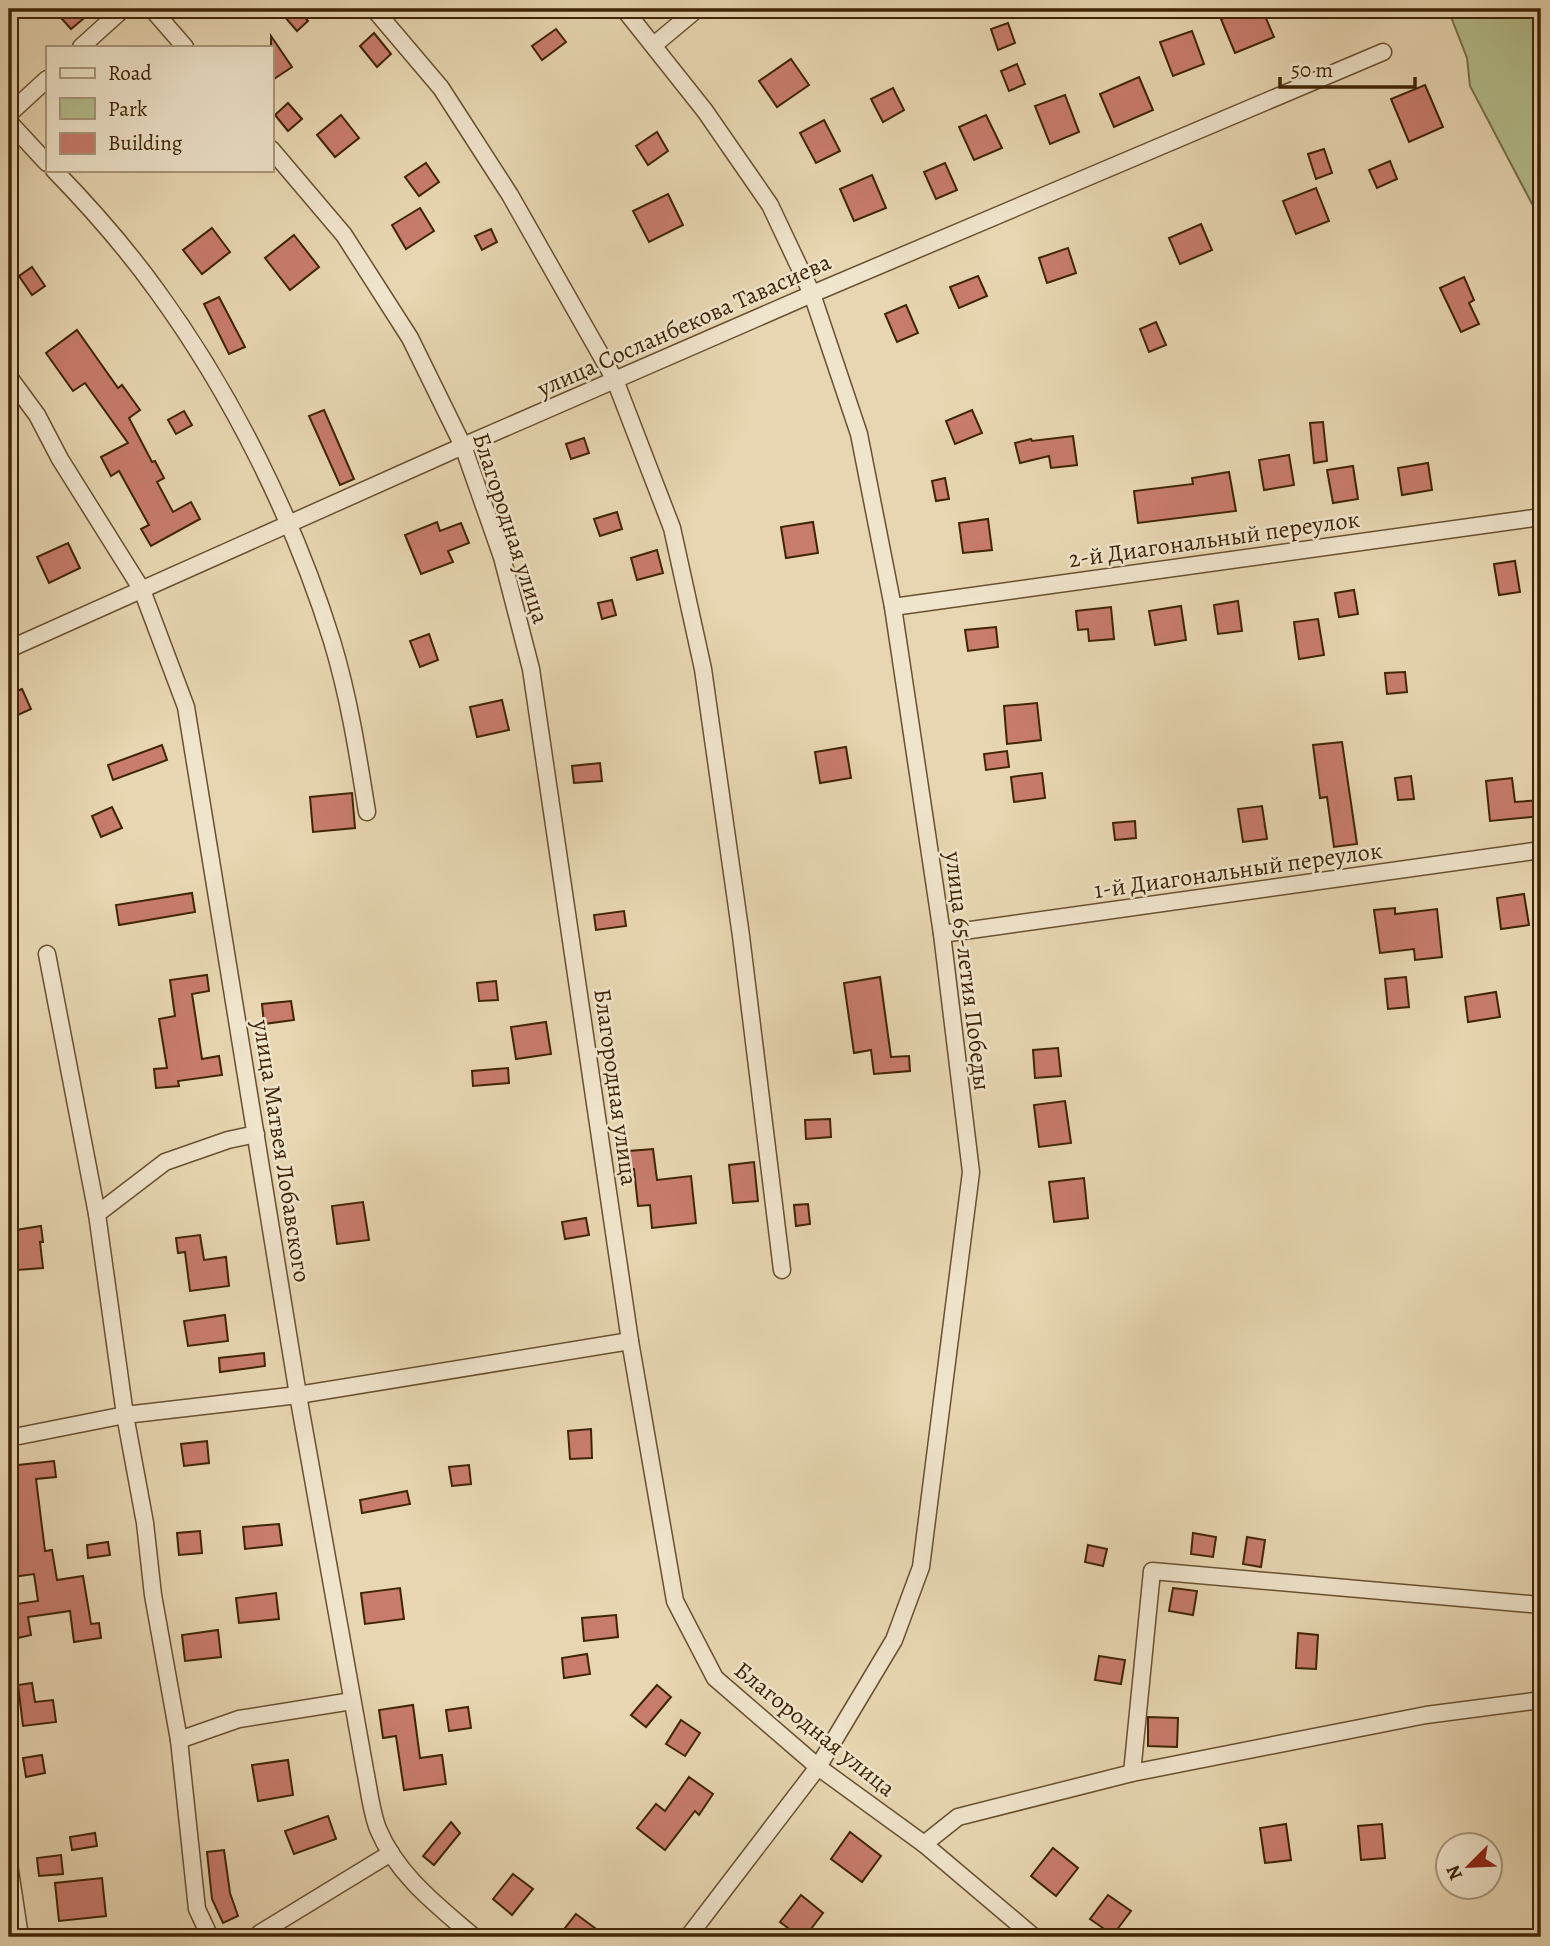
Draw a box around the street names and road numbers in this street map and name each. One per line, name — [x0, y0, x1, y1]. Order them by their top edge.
street label: улица Сосланбекова Тавасиева — [531, 246, 836, 405]
street label: Благородная улица — [465, 429, 557, 627]
street label: 2-й Диагональный переулок — [1066, 503, 1362, 575]
street label: 1-й Диагональный переулок — [1092, 834, 1384, 906]
street label: улица 65-летия Победы — [937, 849, 999, 1092]
street label: Благородная улица — [586, 986, 646, 1188]
street label: улица Матвея Лобавского — [245, 1017, 319, 1284]
street label: Благородная улица — [728, 1654, 902, 1804]

